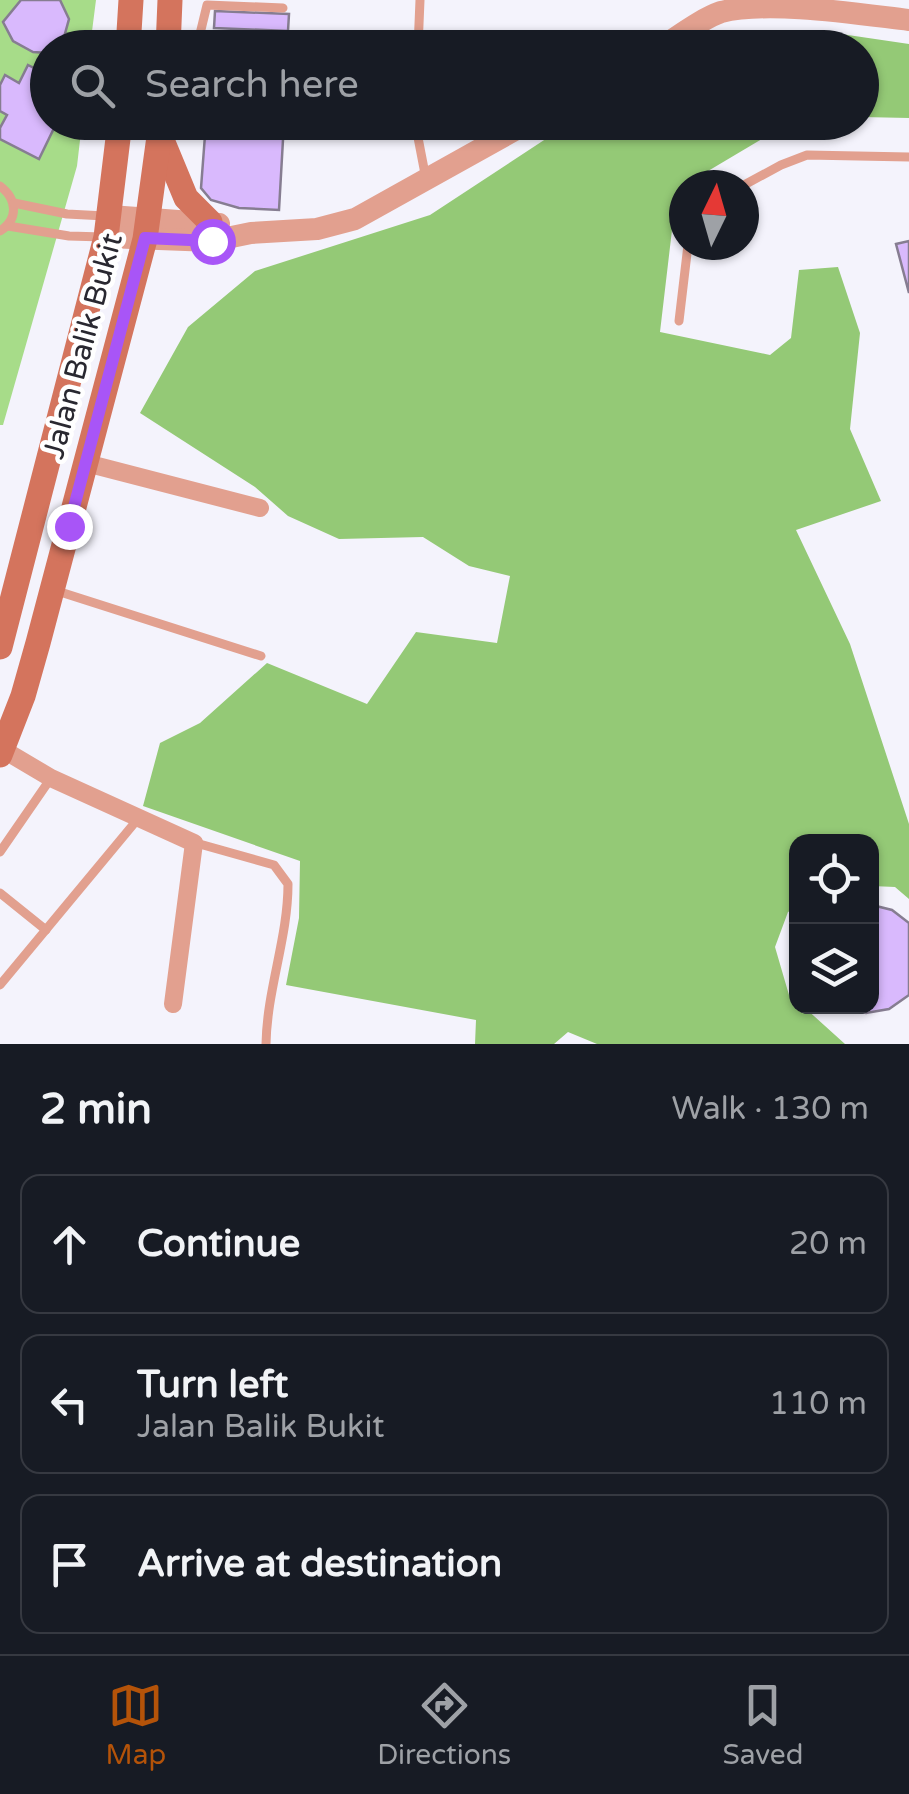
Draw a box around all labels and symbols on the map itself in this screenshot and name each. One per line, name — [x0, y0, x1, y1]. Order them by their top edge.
north arrow — [669, 170, 759, 260]
route start — [190, 219, 236, 265]
street label: Jalan Balik Bukit — [35, 229, 131, 463]
route end — [47, 504, 93, 550]

